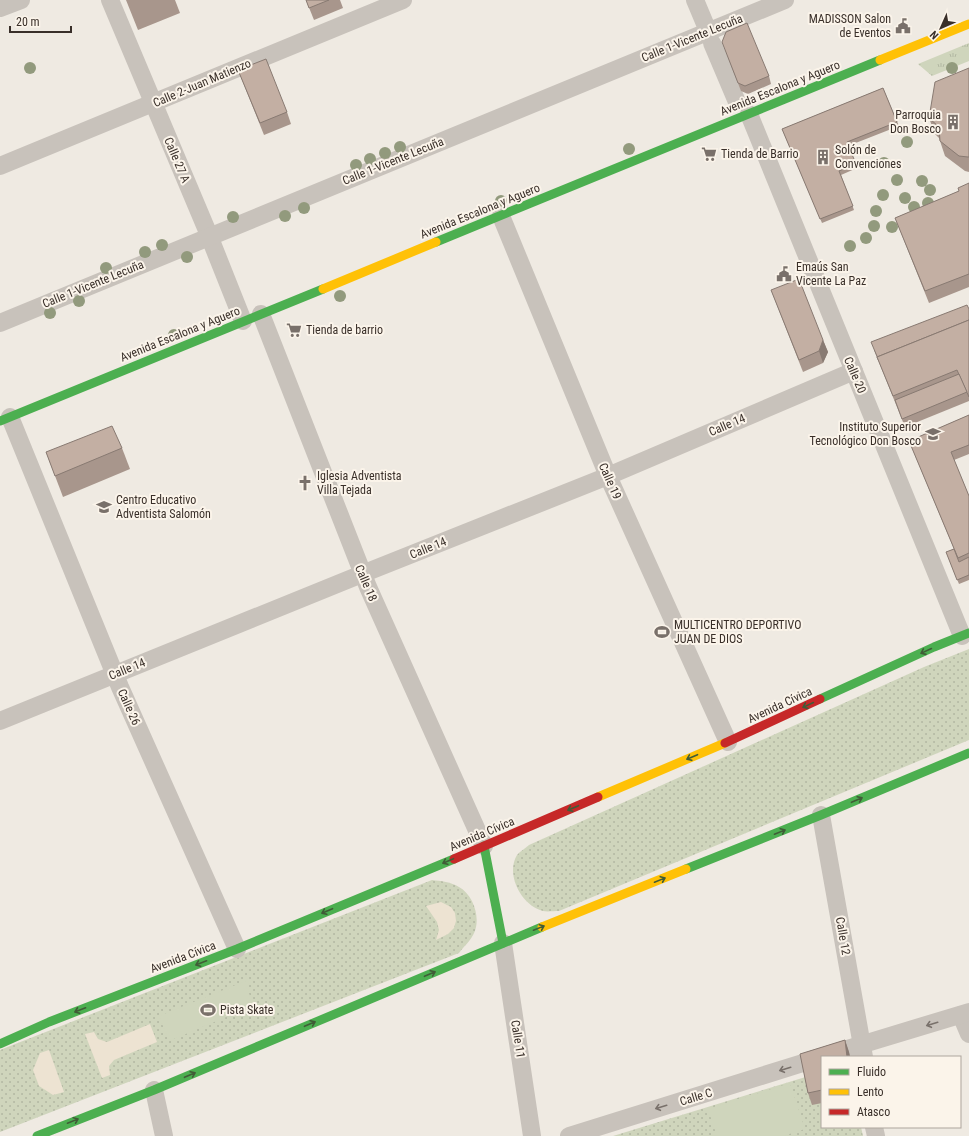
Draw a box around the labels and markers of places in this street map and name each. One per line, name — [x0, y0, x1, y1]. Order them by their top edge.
place label: MADISSON Salon de Eventos — [809, 12, 891, 40]
public building icon: MADISSON Salon de Eventos — [894, 17, 912, 35]
place label: Parroquia Don Bosco — [890, 108, 941, 136]
building icon: Parroquia Don Bosco — [944, 113, 962, 131]
place label: Solón de Convenciones — [835, 143, 901, 171]
supermarket icon: Tienda de Barrio — [700, 145, 718, 163]
place label: Tienda de Barrio — [721, 147, 799, 161]
building icon: Solón de Convenciones — [814, 148, 832, 166]
place label: Emaús San Vicente La Paz — [796, 260, 866, 288]
public building icon: Emaús San Vicente La Paz — [775, 265, 793, 283]
supermarket icon: Tienda de barrio — [285, 321, 303, 339]
place label: Tienda de barrio — [306, 323, 383, 337]
place label: Instituto Superior Tecnológico Don Bosco — [810, 420, 921, 448]
school or university icon: Instituto Superior Tecnológico Don Bosco — [924, 425, 942, 443]
place label: Iglesia Adventista Villa Tejada — [317, 469, 402, 497]
church icon: Iglesia Adventista Villa Tejada — [296, 474, 314, 492]
place label: Centro Educativo Adventista Salomón — [116, 493, 211, 521]
school or university icon: Centro Educativo Adventista Salomón — [95, 498, 113, 516]
place label: MULTICENTRO DEPORTIVO JUAN DE DIOS — [674, 618, 801, 646]
sports icon: MULTICENTRO DEPORTIVO JUAN DE DIOS — [653, 623, 671, 641]
sports icon: Pista Skate — [199, 1001, 217, 1019]
place label: Pista Skate — [220, 1003, 274, 1017]

